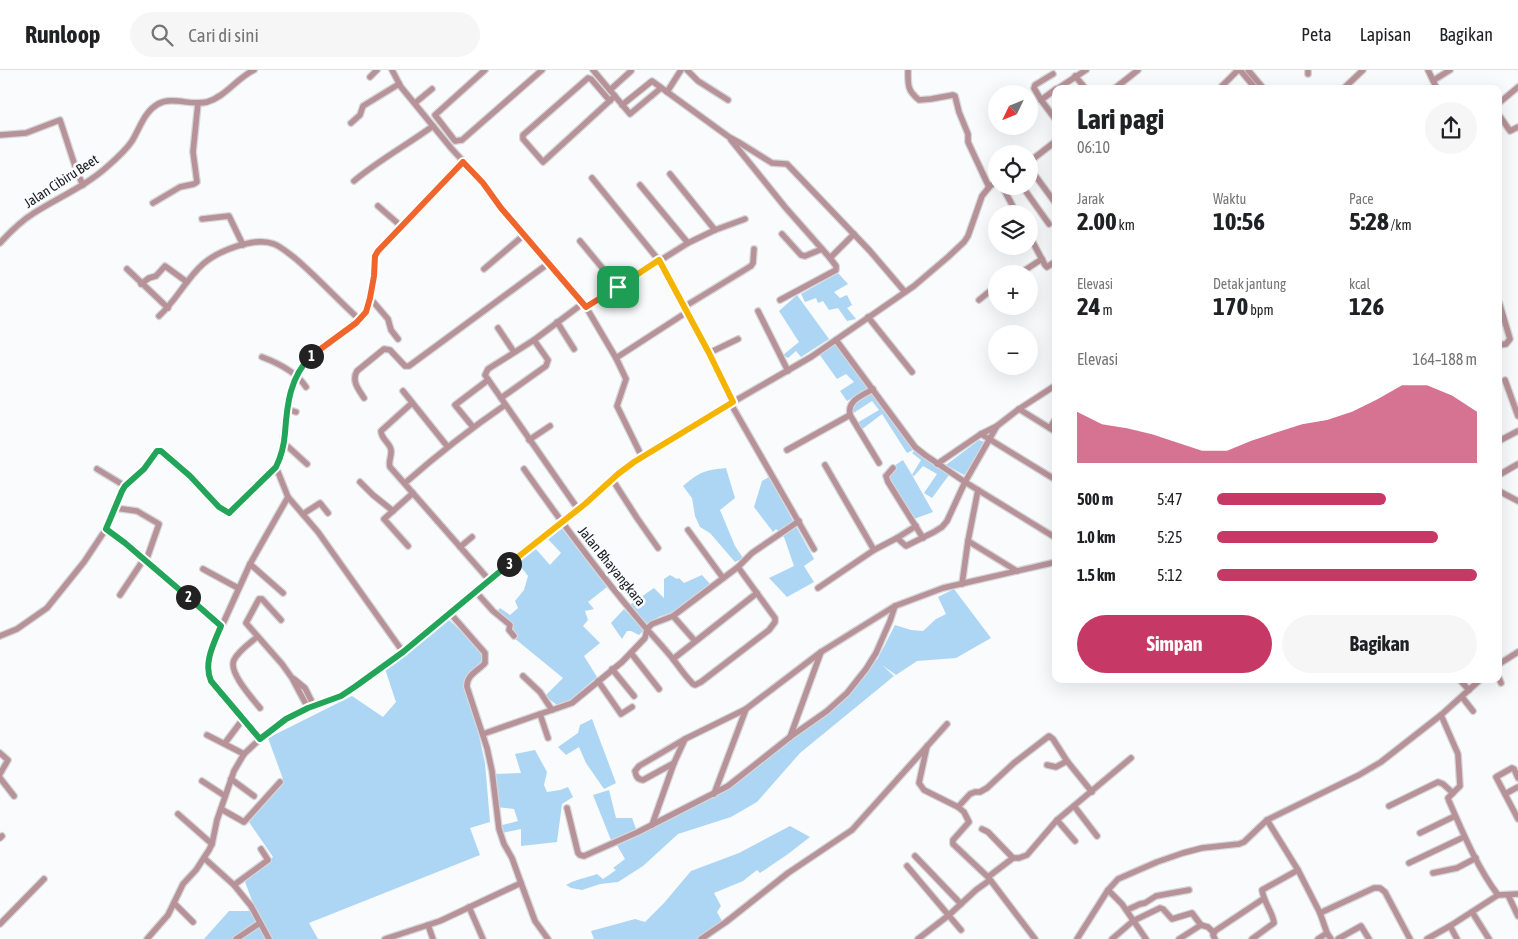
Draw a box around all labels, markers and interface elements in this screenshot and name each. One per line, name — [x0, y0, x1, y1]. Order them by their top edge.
search box — [130, 12, 480, 57]
text: Runloop — [25, 21, 100, 48]
icon: search — [148, 21, 176, 49]
text: Cari di sini — [188, 24, 259, 46]
text: Peta — [1301, 24, 1332, 45]
text: Lapisan — [1360, 24, 1411, 45]
text: Bagikan — [1439, 24, 1493, 45]
north arrow — [988, 85, 1038, 135]
map controls — [988, 85, 1038, 375]
button: share — [1425, 102, 1477, 154]
text: Lari pagi — [1077, 103, 1164, 135]
text: 06:10 — [1077, 138, 1110, 156]
button: locate — [988, 145, 1038, 195]
street label: Jalan Cibiru Beet — [21, 151, 101, 211]
text: Jarak — [1077, 191, 1105, 207]
text: Waktu — [1213, 191, 1246, 207]
text: Pace — [1349, 191, 1374, 207]
button: layers — [988, 205, 1038, 255]
text: 2.00 — [1077, 207, 1117, 235]
text: 10:56 — [1213, 207, 1265, 235]
text: 5:28 — [1349, 207, 1389, 235]
text: km — [1117, 217, 1135, 233]
text: /km — [1389, 217, 1412, 233]
button: + — [988, 265, 1038, 315]
pin — [597, 266, 639, 308]
icon: arrive — [604, 273, 632, 301]
text: Elevasi — [1077, 276, 1113, 292]
text: Detak jantung — [1213, 276, 1286, 292]
text: kcal — [1349, 276, 1370, 292]
text: 24 — [1077, 292, 1101, 320]
text: 170 — [1213, 292, 1248, 320]
text: 126 — [1349, 292, 1384, 320]
text: m — [1101, 302, 1113, 318]
text: bpm — [1248, 302, 1274, 318]
button: − — [988, 325, 1038, 375]
pin: 1 — [298, 344, 324, 368]
text: 1 — [308, 348, 315, 364]
text: Elevasi — [1077, 350, 1118, 368]
text: 164–188 m — [1413, 350, 1477, 368]
text: 500 m — [1077, 490, 1113, 508]
text: 5:47 — [1157, 490, 1182, 508]
street label: Jalan Bhayangkara — [575, 523, 649, 609]
text: 1.0 km — [1077, 528, 1116, 546]
text: 5:25 — [1157, 528, 1182, 546]
pin: 3 — [496, 552, 522, 576]
text: 3 — [506, 556, 513, 572]
text: 1.5 km — [1077, 566, 1116, 584]
text: 5:12 — [1157, 566, 1182, 584]
pin: 2 — [176, 584, 200, 610]
text: 2 — [185, 589, 192, 605]
button: Simpan — [1077, 615, 1272, 673]
button: Bagikan — [1282, 615, 1477, 673]

